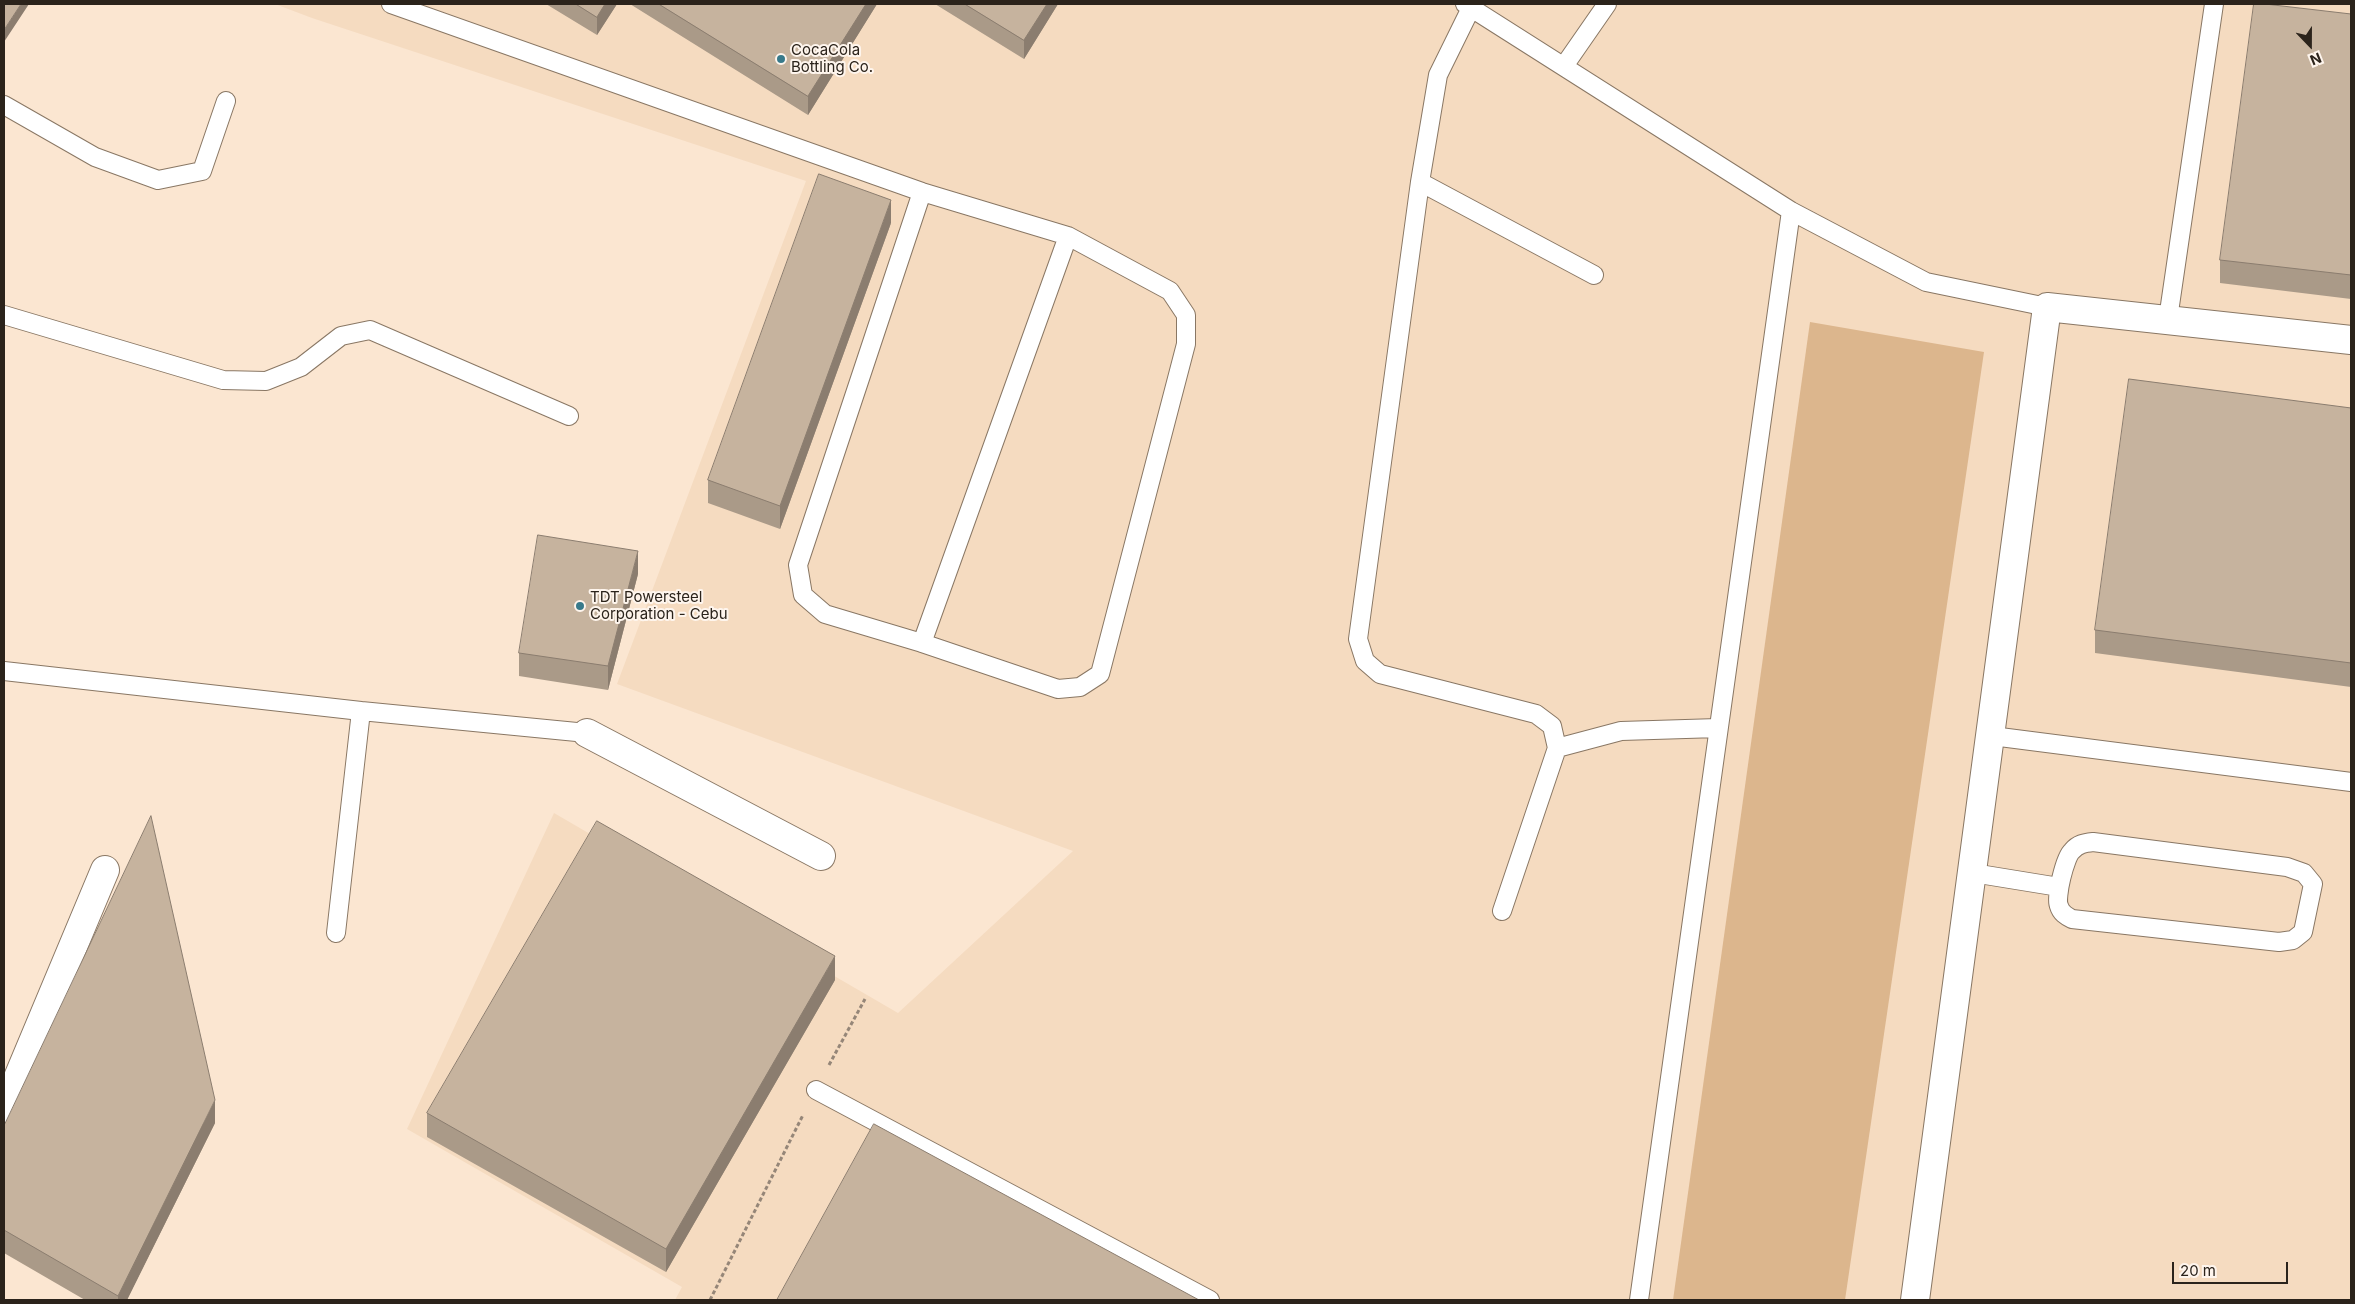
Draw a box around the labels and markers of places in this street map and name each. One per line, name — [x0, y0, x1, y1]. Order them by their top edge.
place label: CocaCola Bottling Co. — [791, 41, 873, 76]
marker: CocaCola Bottling Co. — [775, 53, 787, 65]
place label: TDT Powersteel Corporation - Cebu — [590, 588, 728, 623]
marker: TDT Powersteel Corporation - Cebu — [574, 600, 586, 612]

